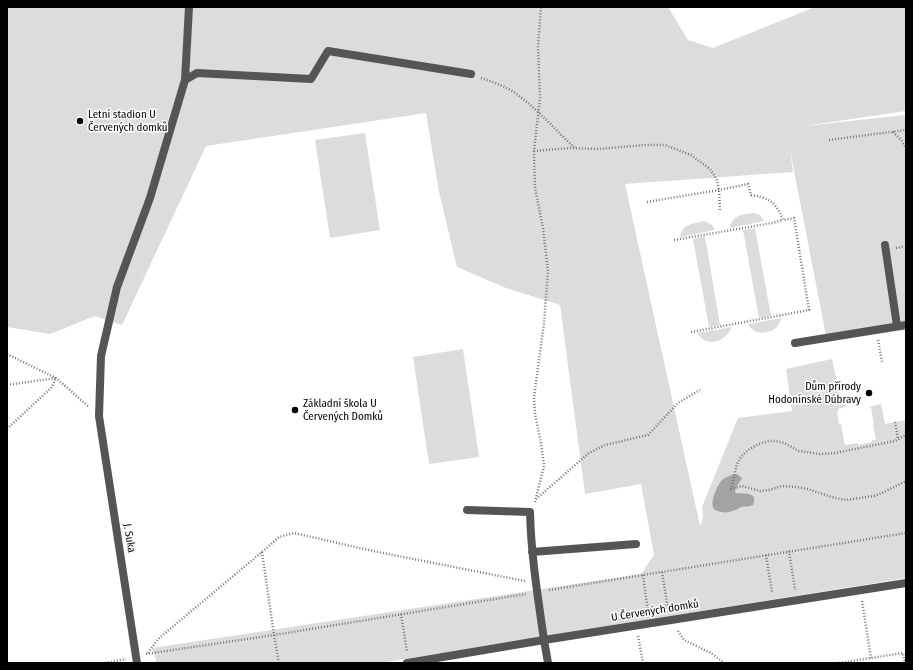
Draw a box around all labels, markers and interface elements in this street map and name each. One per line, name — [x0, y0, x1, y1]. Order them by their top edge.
place label: Letní stadion U Červených domků — [88, 108, 168, 134]
marker: Letní stadion U Červených domků — [75, 116, 85, 126]
place label: Dům přírody Hodonínské Dúbravy — [768, 380, 861, 406]
marker: Dům přírody Hodonínské Dúbravy — [864, 388, 874, 398]
place label: Základní škola U Červených Domků — [303, 397, 383, 423]
marker: Základní škola U Červených Domků — [290, 405, 300, 415]
street label: J. Suka — [120, 522, 138, 554]
street label: U Červených domků — [610, 598, 700, 624]

